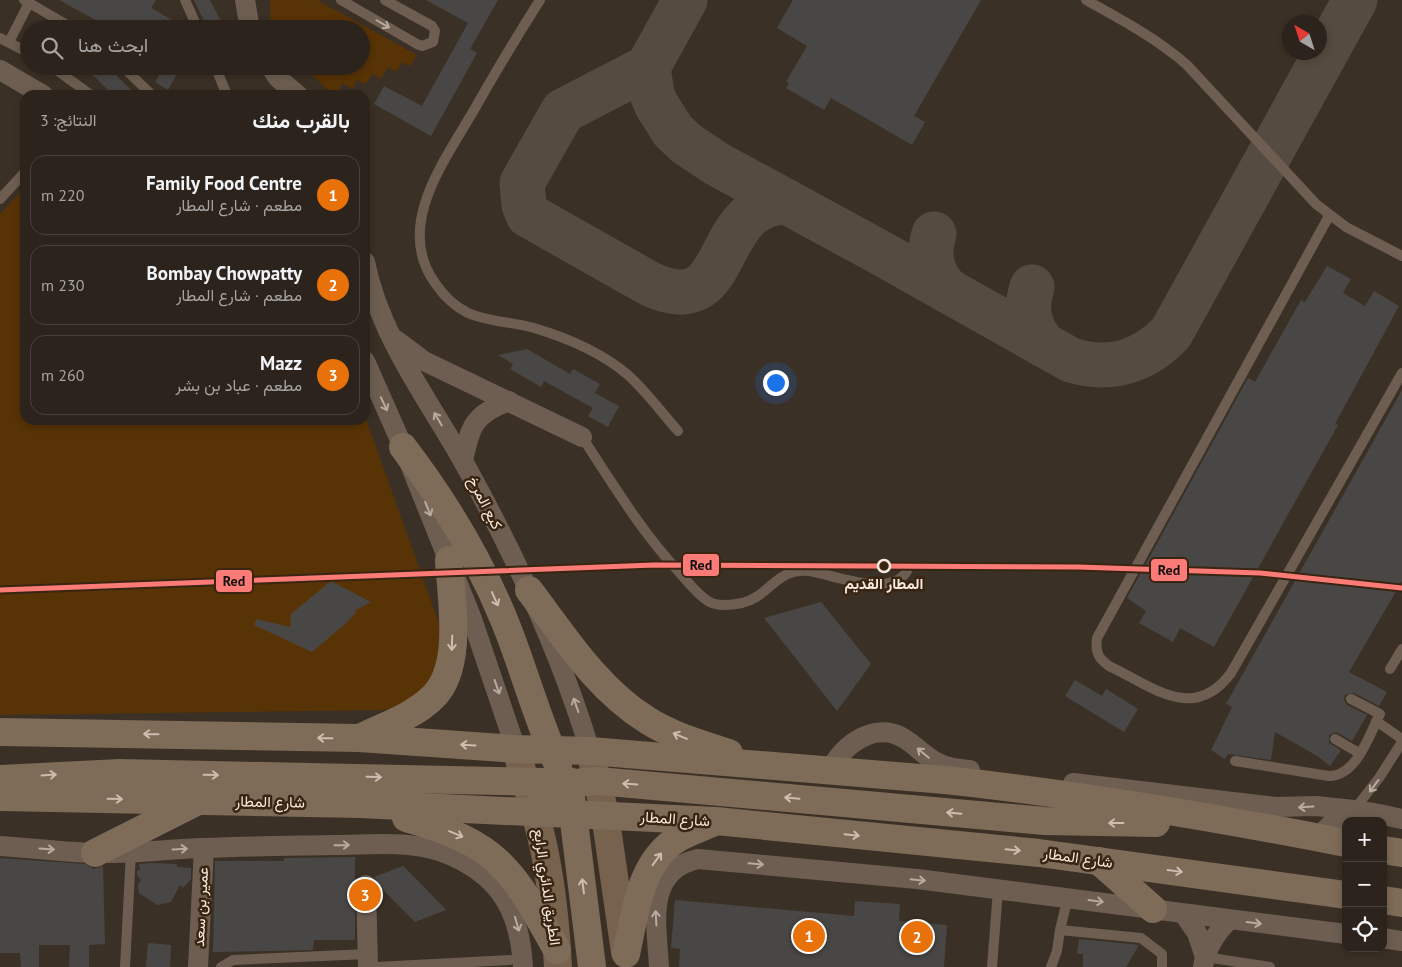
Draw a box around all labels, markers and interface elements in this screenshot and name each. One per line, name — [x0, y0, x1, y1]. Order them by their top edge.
north arrow — [1282, 15, 1327, 60]
search box — [20, 20, 370, 75]
one-way arrow — [375, 20, 389, 30]
text: ابحث هنا — [78, 33, 148, 57]
icon: search — [38, 34, 66, 62]
text: بالقرب منك — [252, 107, 350, 134]
text: النتائج: 3 — [40, 110, 96, 130]
text: Family Food Centre — [146, 171, 302, 195]
text: 220 m — [41, 185, 84, 205]
text: 1 — [328, 185, 338, 205]
text: مطعم · شارع المطار — [176, 195, 302, 215]
text: Bombay Chowpatty — [147, 261, 302, 285]
text: 230 m — [41, 275, 84, 295]
text: 2 — [328, 275, 338, 295]
text: مطعم · شارع المطار — [176, 285, 302, 305]
text: Mazz — [260, 351, 302, 375]
text: 260 m — [41, 365, 84, 385]
text: 3 — [328, 365, 338, 385]
your location — [763, 370, 789, 396]
text: مطعم · عباد بن بشر — [176, 375, 302, 395]
one-way arrow — [379, 396, 389, 411]
one-way arrow — [433, 413, 443, 427]
street label: كبع المرخ — [462, 473, 507, 534]
one-way arrow — [424, 501, 434, 516]
line badge: Red — [682, 553, 720, 577]
text: Red — [690, 556, 712, 574]
line badge: Red — [1150, 558, 1188, 582]
marker: المطار القديم — [877, 559, 891, 573]
text: Red — [1158, 561, 1180, 579]
line badge: Red — [215, 569, 253, 593]
text: Red — [223, 572, 245, 590]
place label: المطار القديم — [845, 574, 923, 594]
one-way arrow — [491, 591, 500, 606]
one-way arrow — [448, 635, 457, 651]
one-way arrow — [492, 679, 502, 695]
one-way arrow — [571, 698, 580, 713]
one-way arrow — [143, 729, 160, 739]
one-way arrow — [673, 730, 688, 740]
one-way arrow — [317, 733, 333, 742]
one-way arrow — [460, 741, 476, 750]
one-way arrow — [916, 747, 929, 758]
one-way arrow — [202, 770, 219, 780]
one-way arrow — [40, 771, 56, 780]
one-way arrow — [365, 773, 381, 782]
one-way arrow — [1369, 778, 1379, 792]
one-way arrow — [623, 779, 639, 788]
street label: شارع المطار — [234, 791, 305, 814]
one-way arrow — [784, 793, 800, 803]
one-way arrow — [107, 795, 123, 804]
one-way arrow — [1298, 802, 1314, 811]
street label: شارع المطار — [638, 807, 711, 832]
one-way arrow — [946, 808, 962, 817]
map controls — [1342, 817, 1387, 952]
button: + — [1342, 817, 1387, 862]
one-way arrow — [1108, 818, 1124, 828]
street label: الطريق الدائري الرابع — [526, 827, 565, 947]
one-way arrow — [448, 830, 463, 839]
one-way arrow — [843, 830, 859, 840]
one-way arrow — [334, 840, 350, 850]
street label: شارع المطار — [1041, 843, 1114, 874]
one-way arrow — [171, 844, 187, 853]
one-way arrow — [39, 845, 55, 854]
one-way arrow — [1005, 846, 1021, 855]
one-way arrow — [652, 852, 662, 866]
one-way arrow — [748, 859, 764, 869]
button: − — [1342, 862, 1387, 907]
street label: عمير بن سعد — [189, 866, 213, 947]
one-way arrow — [1166, 866, 1182, 876]
one-way arrow — [909, 875, 925, 885]
pin: 3 — [349, 876, 381, 914]
one-way arrow — [578, 878, 588, 894]
one-way arrow — [1088, 896, 1104, 906]
button: locate — [1342, 907, 1387, 952]
one-way arrow — [652, 911, 661, 927]
one-way arrow — [512, 915, 522, 931]
pin: 1 — [793, 917, 825, 955]
pin: 2 — [901, 918, 933, 956]
one-way arrow — [1245, 918, 1261, 928]

